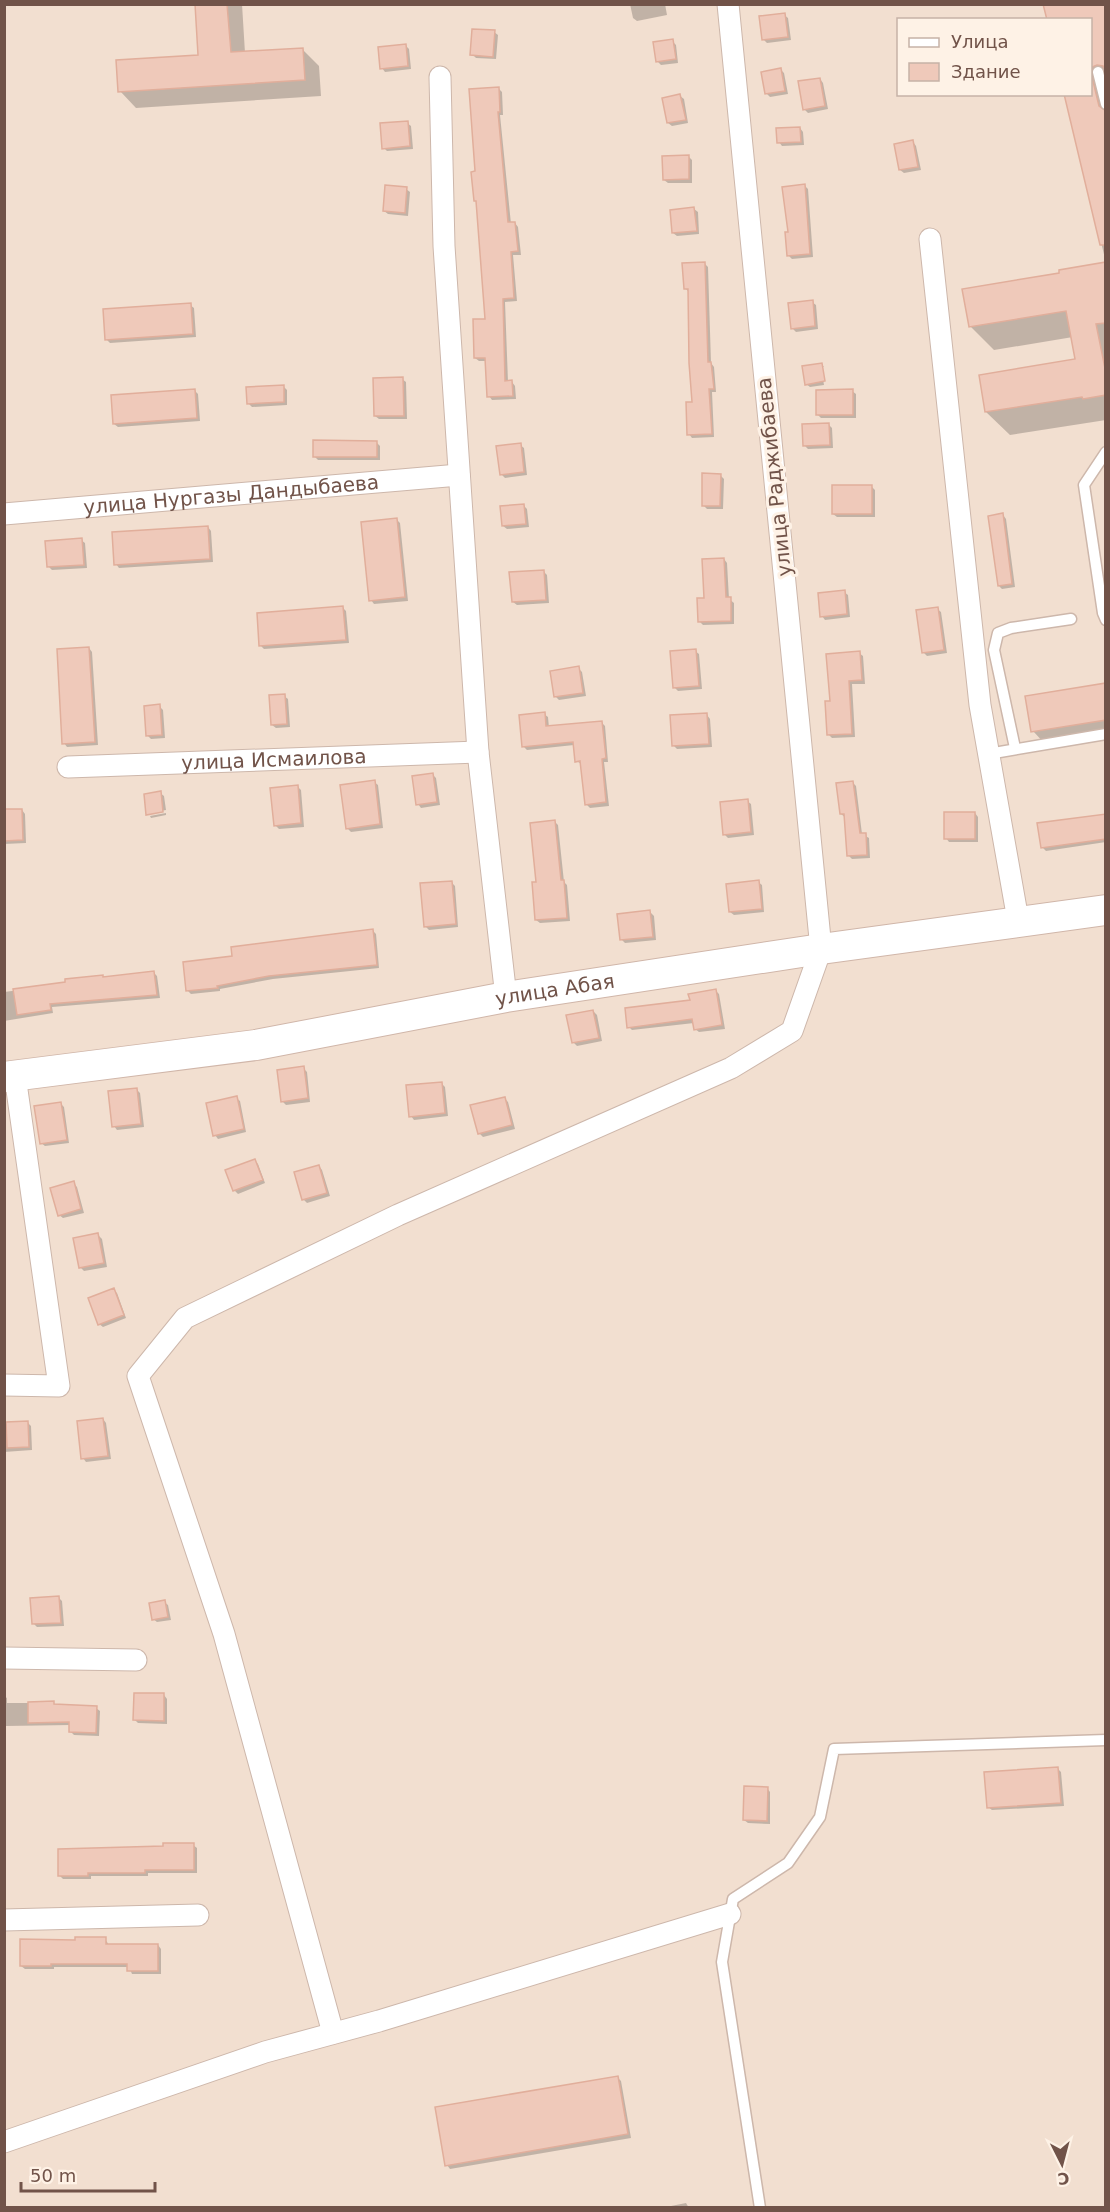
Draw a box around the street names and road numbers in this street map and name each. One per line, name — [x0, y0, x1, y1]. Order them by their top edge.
street label: улица Раджибаева — [752, 376, 796, 578]
street label: улица Нургазы Дандыбаева — [82, 470, 380, 519]
street label: улица Исмаилова — [181, 744, 367, 775]
street label: улица Абая — [493, 969, 616, 1011]

